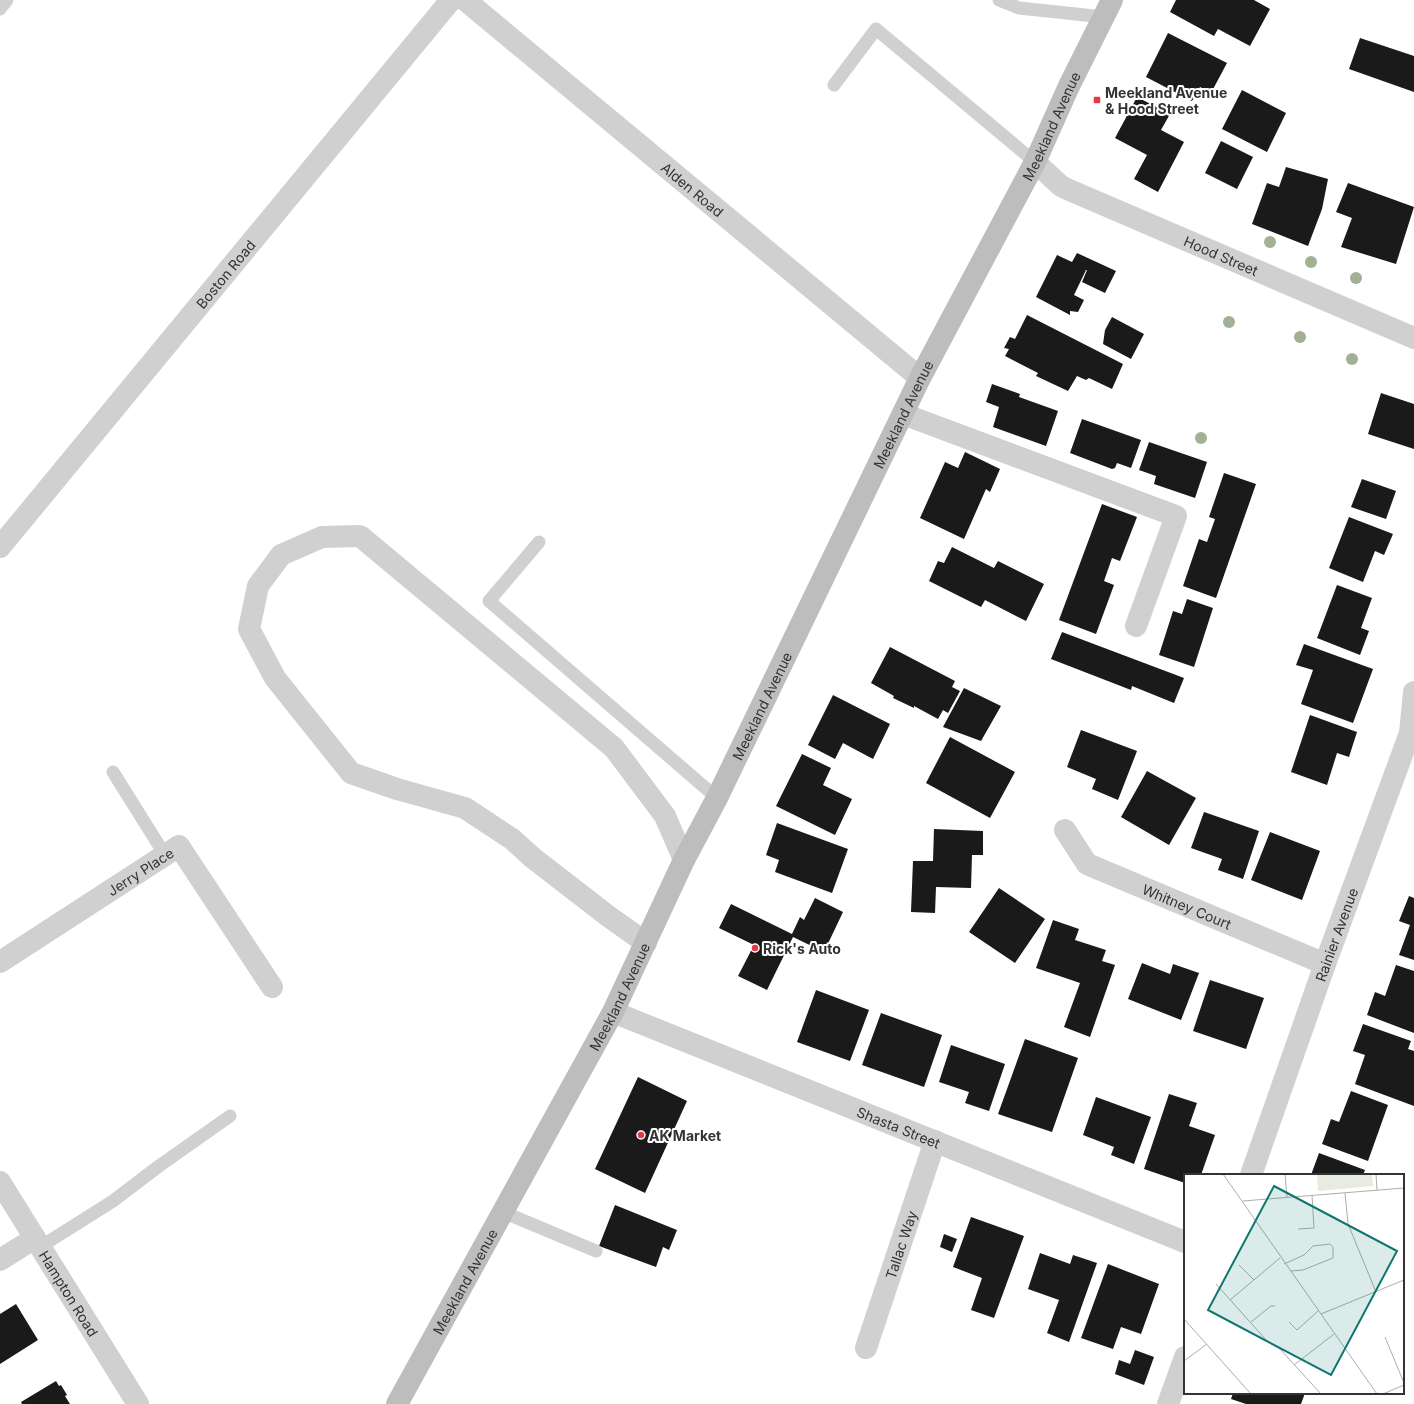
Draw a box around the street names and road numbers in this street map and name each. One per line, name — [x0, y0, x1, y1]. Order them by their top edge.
street label: Meekland Avenue — [1018, 69, 1083, 183]
street label: Alden Road — [658, 158, 727, 220]
street label: Hood Street — [1182, 232, 1261, 279]
street label: Boston Road — [192, 236, 258, 312]
street label: Meekland Avenue — [869, 357, 936, 471]
street label: Meekland Avenue — [728, 649, 795, 763]
street label: Jerry Place — [104, 844, 176, 899]
street label: Whitney Court — [1140, 880, 1235, 932]
street label: Rainier Avenue — [1311, 885, 1361, 984]
street label: Meekland Avenue — [585, 940, 653, 1053]
street label: Shasta Street — [855, 1102, 943, 1151]
street label: Tallac Way — [881, 1208, 920, 1281]
street label: Meekland Avenue — [429, 1226, 500, 1337]
street label: Hampton Road — [36, 1247, 102, 1339]

